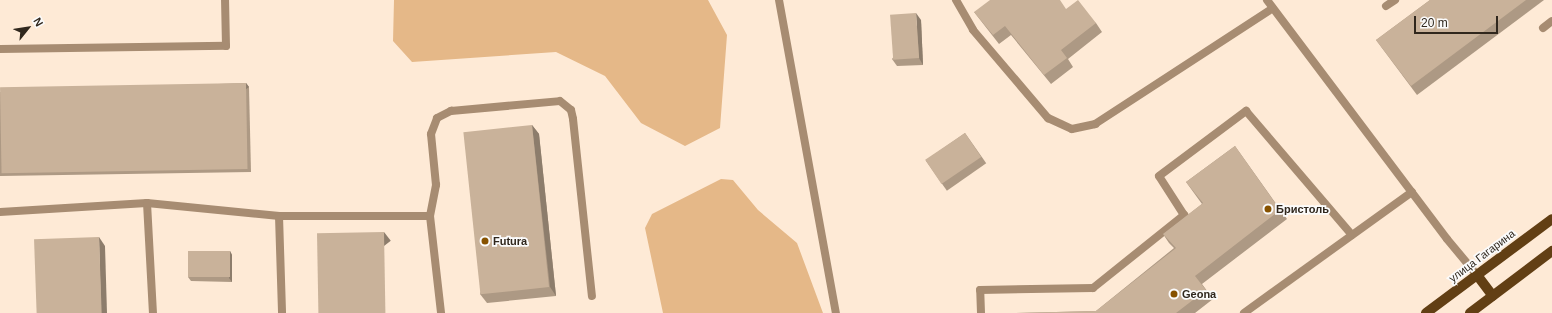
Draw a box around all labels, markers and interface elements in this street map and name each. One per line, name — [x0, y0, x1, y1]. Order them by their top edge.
north arrow — [8, 8, 48, 48]
scale bar — [1416, 8, 1500, 34]
text: N — [31, 16, 46, 28]
text: 20 m — [1421, 16, 1448, 30]
place label: Бристоль — [1276, 202, 1329, 216]
marker: Бристоль — [1263, 204, 1273, 214]
street label: улица Гагарина — [1446, 227, 1518, 285]
place label: Futura — [493, 234, 527, 248]
marker: Futura — [480, 236, 490, 246]
place label: Geona — [1182, 287, 1216, 301]
marker: Geona — [1169, 289, 1179, 299]

